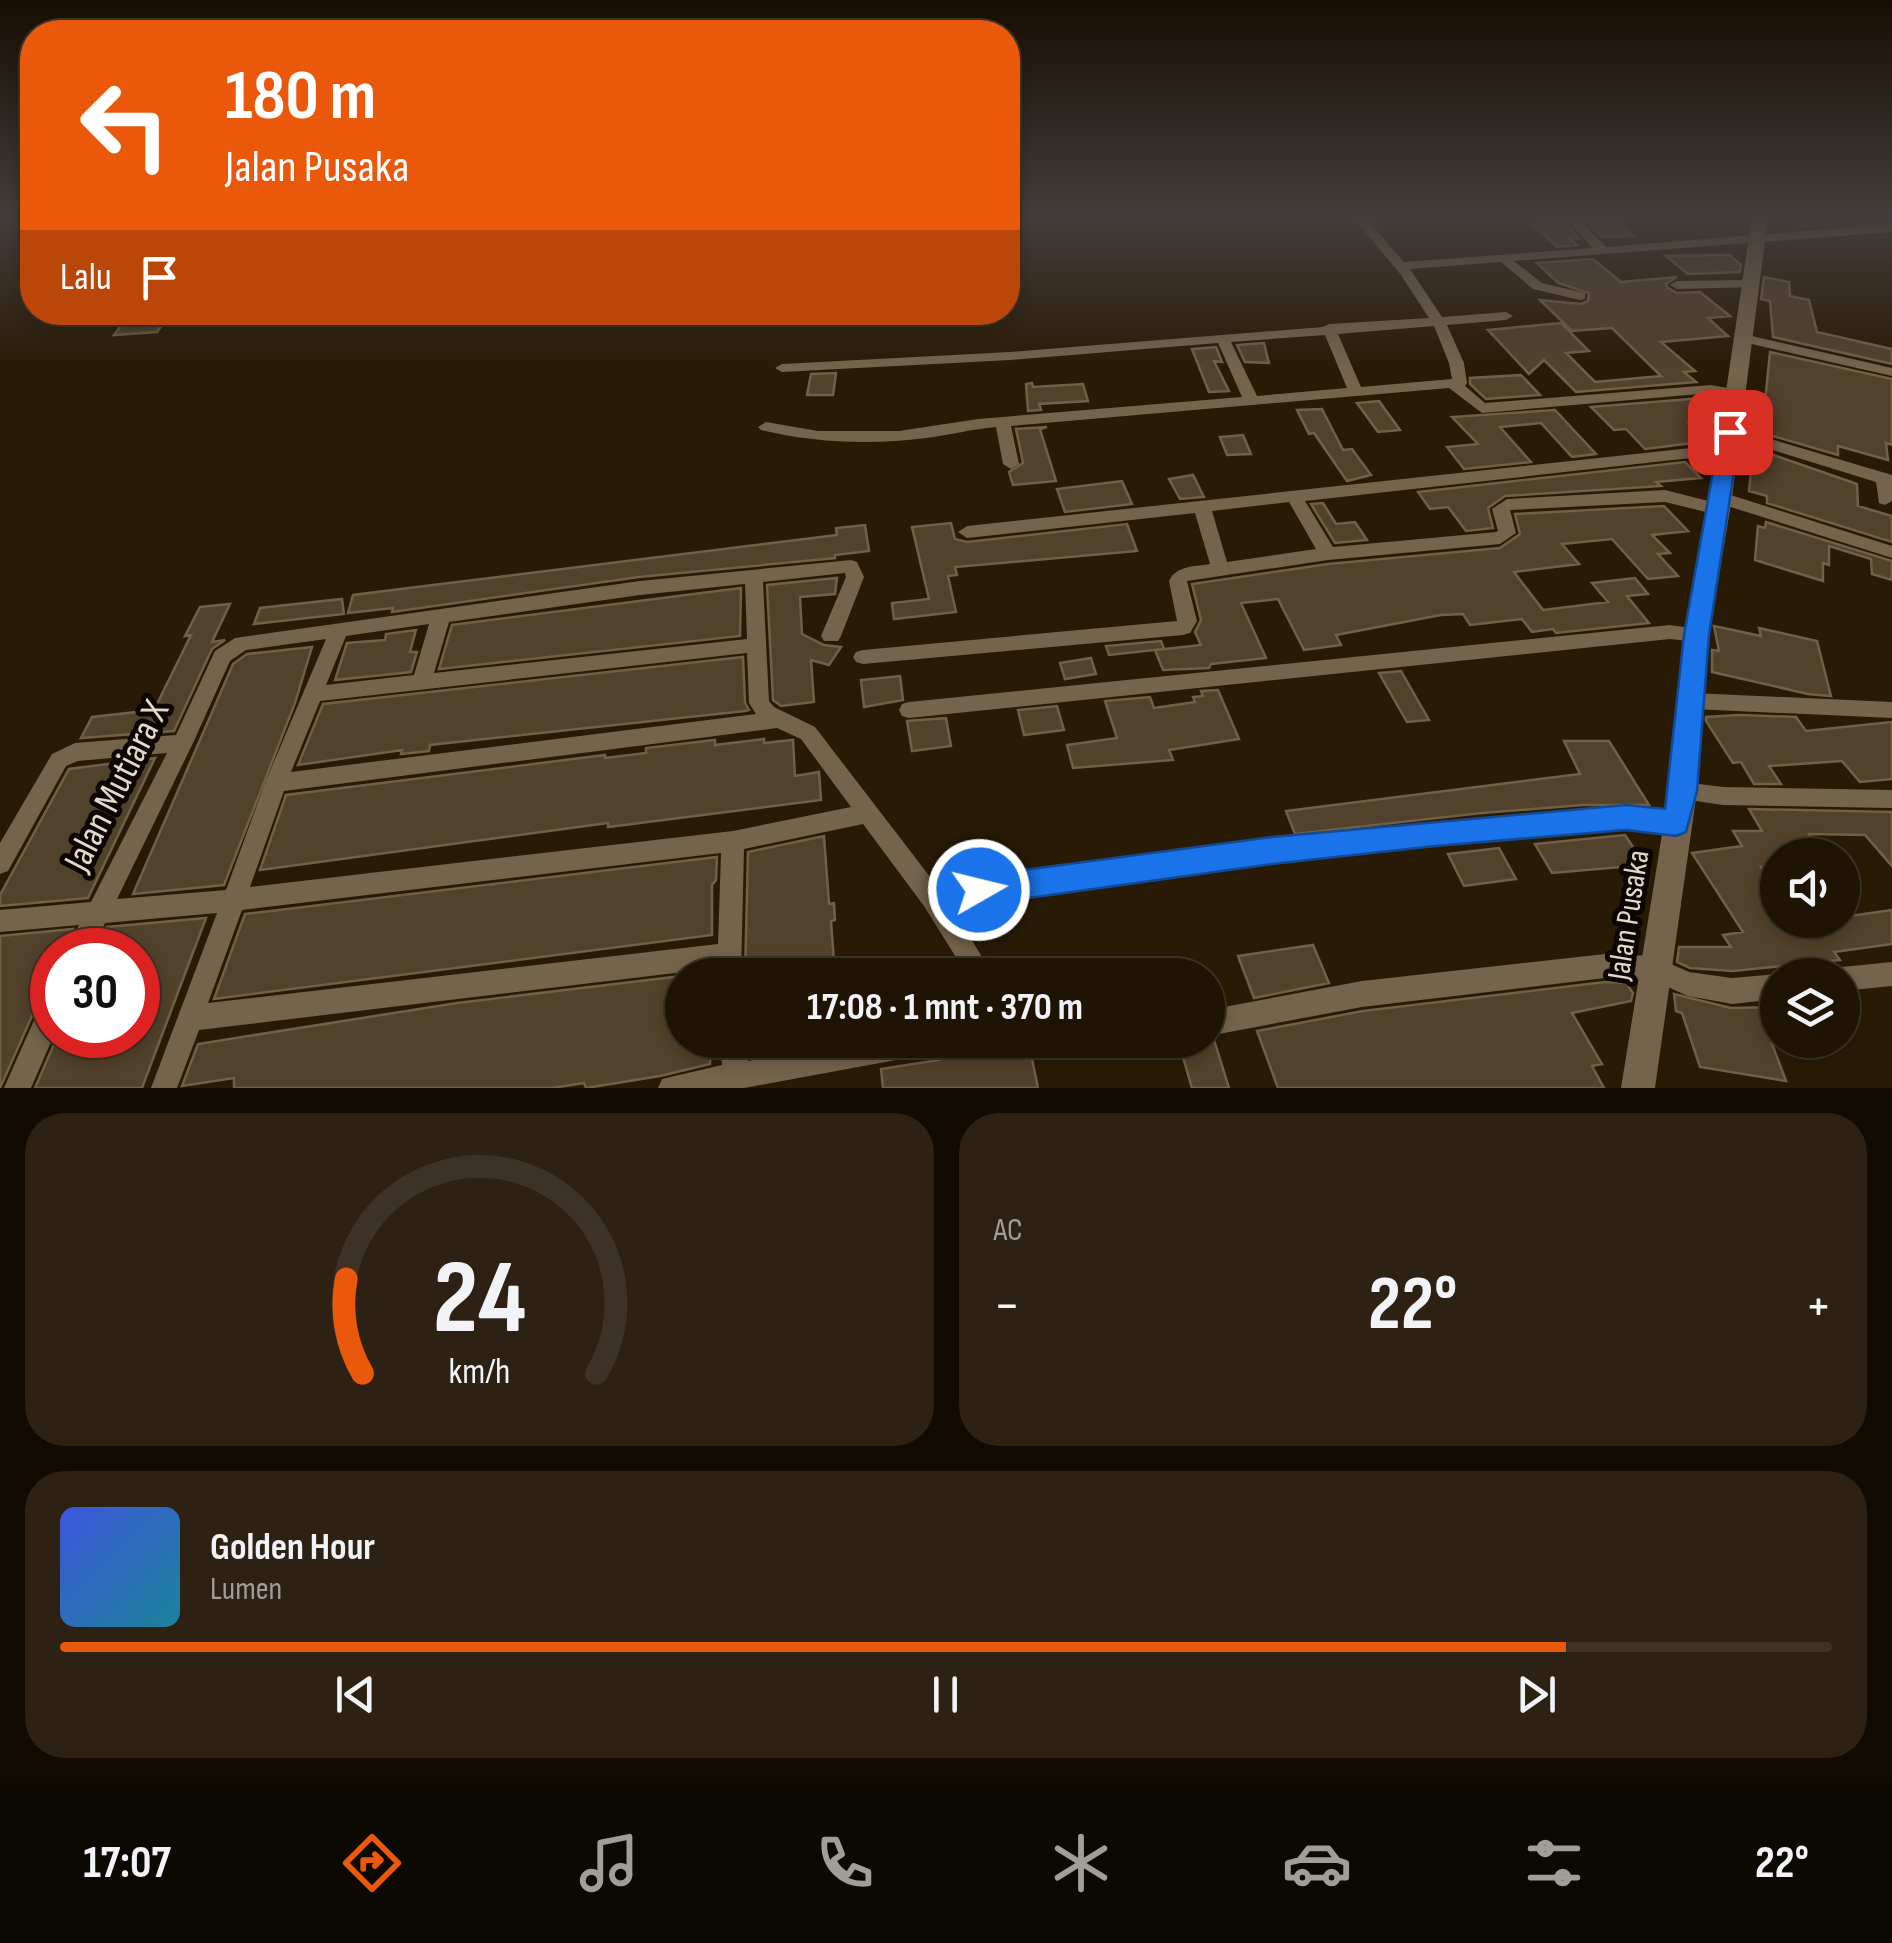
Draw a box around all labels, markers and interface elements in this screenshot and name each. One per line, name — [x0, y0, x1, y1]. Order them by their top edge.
text: 180 m — [225, 55, 376, 139]
icon: left — [60, 60, 190, 190]
text: Jalan Pusaka — [225, 140, 409, 195]
icon: arrive — [132, 250, 187, 305]
text: Lalu — [60, 255, 112, 300]
pin — [1688, 390, 1773, 475]
icon: arrive — [1703, 405, 1758, 460]
street label: Jalan Mutiara X — [54, 693, 179, 880]
position arrow — [927, 838, 1031, 942]
map controls — [1760, 838, 1860, 1058]
button: sound — [1760, 838, 1860, 938]
street label: Jalan Pusaka — [1599, 847, 1659, 984]
speed limit sign: 30 — [30, 928, 160, 1058]
button: layers — [1760, 958, 1860, 1058]
text: 17:08 · 1 mnt · 370 m — [807, 985, 1083, 1030]
text: AC — [994, 1211, 1022, 1250]
text: 24 — [432, 1237, 526, 1362]
text: 22° — [1368, 1260, 1457, 1351]
text: − — [994, 1273, 1020, 1340]
text: + — [1805, 1273, 1832, 1340]
text: km/h — [448, 1351, 510, 1394]
text: Golden Hour — [210, 1525, 375, 1570]
text: Lumen — [210, 1570, 282, 1609]
icon: previous — [328, 1667, 383, 1722]
icon: pause — [918, 1667, 973, 1722]
icon: next — [1509, 1667, 1564, 1722]
icon: directions — [337, 1828, 407, 1898]
icon: music — [574, 1828, 644, 1898]
icon: phone — [810, 1828, 880, 1898]
icon: climate — [1046, 1828, 1116, 1898]
icon: car — [1282, 1828, 1352, 1898]
icon: filters — [1519, 1828, 1589, 1898]
text: 17:07 — [83, 1836, 171, 1891]
text: 22° — [1755, 1836, 1809, 1891]

